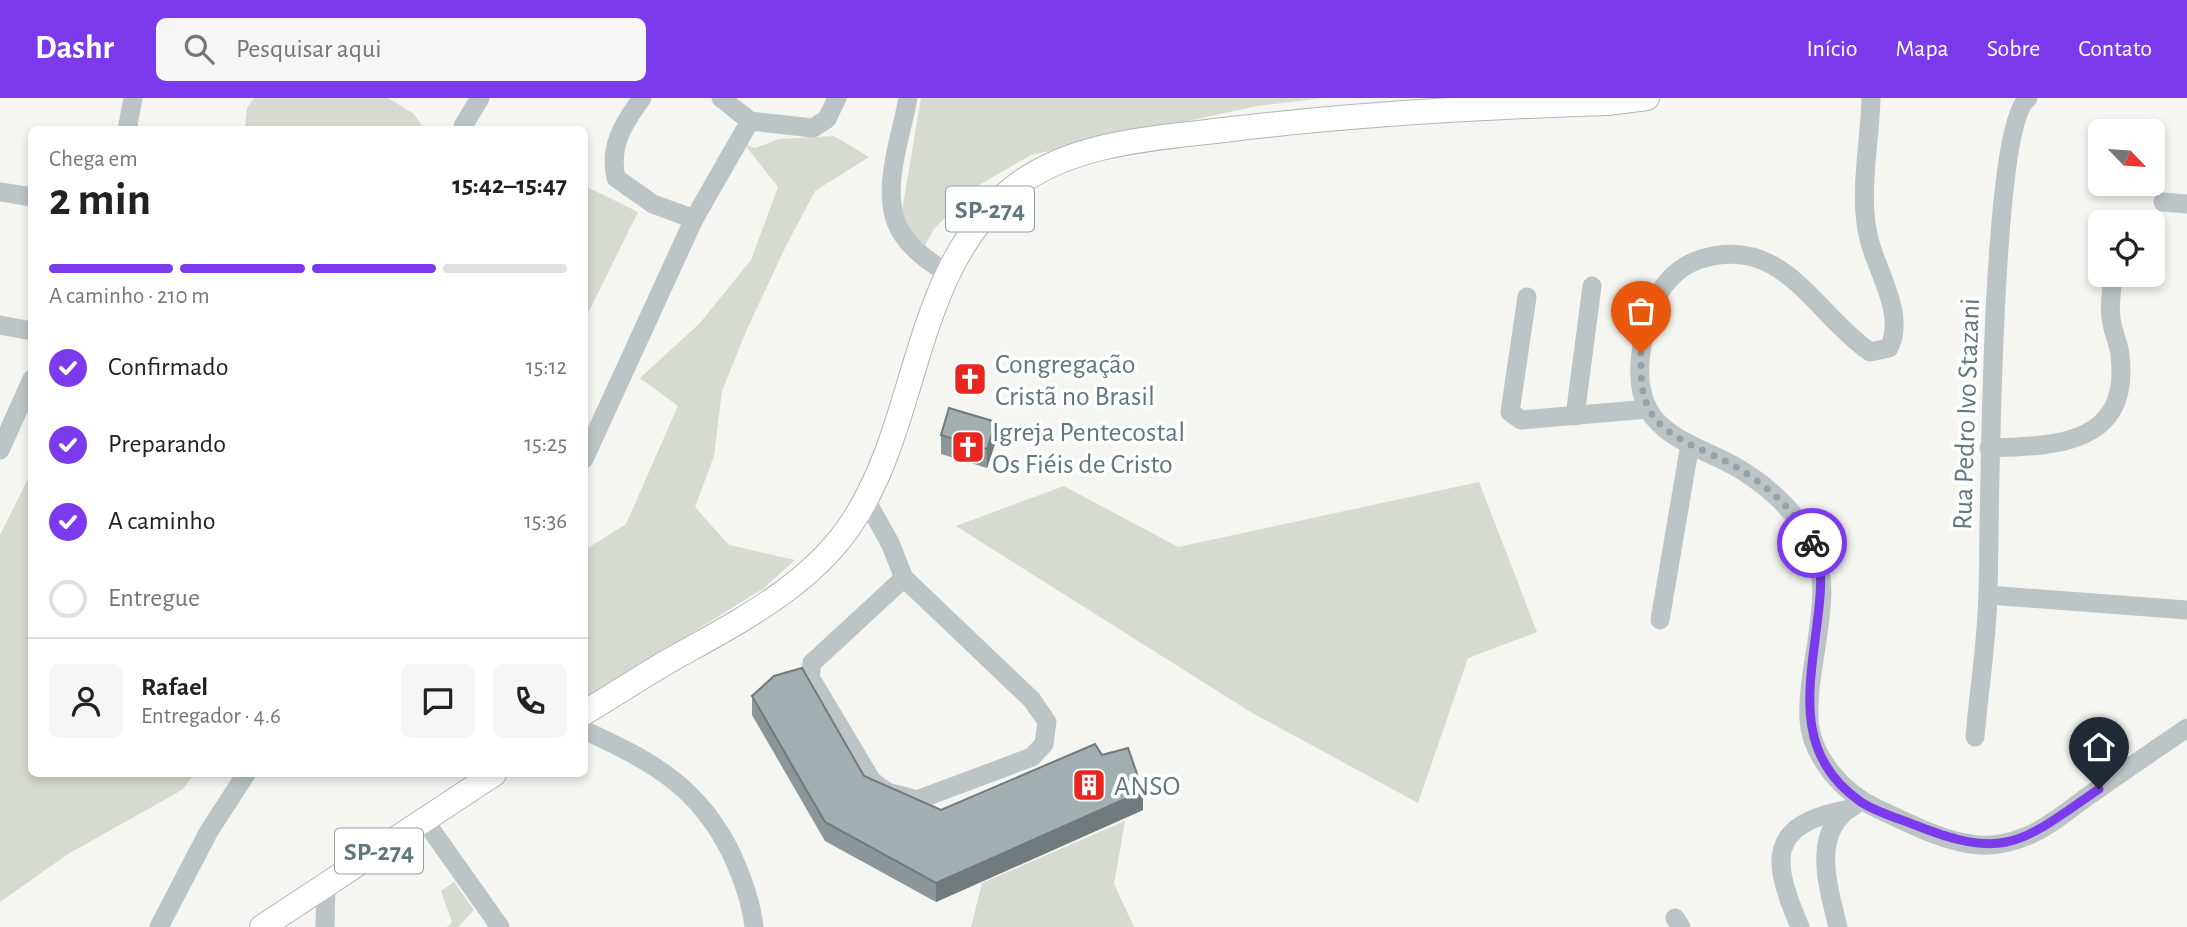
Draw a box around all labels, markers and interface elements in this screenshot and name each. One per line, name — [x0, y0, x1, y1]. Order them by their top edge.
search box — [156, 18, 646, 81]
icon: search — [180, 30, 218, 68]
text: Dashr — [35, 32, 114, 65]
text: Pesquisar aqui — [236, 36, 382, 62]
text: Início — [1806, 37, 1858, 61]
text: Mapa — [1896, 37, 1949, 61]
text: Sobre — [1987, 37, 2040, 61]
text: Contato — [2078, 37, 2152, 61]
north arrow — [2088, 119, 2165, 196]
map controls — [2088, 119, 2165, 287]
text: Chega em — [49, 148, 138, 171]
text: 15:42–15:47 — [452, 172, 567, 198]
text: 2 min — [49, 177, 151, 223]
road number: SP-274 — [946, 186, 1034, 232]
button: locate — [2088, 210, 2165, 287]
pin — [1611, 281, 1671, 353]
text: A caminho · 210 m — [49, 285, 210, 308]
icon: bag — [1622, 292, 1660, 330]
street label: Rua Pedro Ivo Stazani — [1949, 298, 1985, 530]
icon: check — [49, 349, 87, 387]
place label: Congregação Cristã no Brasil — [995, 351, 1155, 411]
text: Confirmado — [108, 354, 229, 380]
text: 15:12 — [526, 356, 567, 379]
church icon: Congregação Cristã no Brasil — [951, 360, 989, 398]
place label: Igreja Pentecostal Os Fiéis de Cristo — [992, 419, 1185, 479]
icon: check — [49, 426, 87, 464]
church icon: Igreja Pentecostal Os Fiéis de Cristo — [949, 428, 987, 466]
text: Preparando — [108, 431, 226, 457]
text: 15:25 — [524, 433, 567, 456]
icon: check — [49, 503, 87, 541]
text: A caminho — [108, 508, 216, 534]
courier — [1777, 508, 1847, 578]
text: 15:36 — [524, 510, 567, 533]
icon: bike — [1793, 524, 1831, 562]
text: Entregue — [108, 585, 200, 611]
button: person — [49, 664, 123, 738]
button: chat — [401, 664, 475, 738]
button: phone — [493, 664, 567, 738]
text: Rafael — [141, 674, 208, 700]
text: Entregador · 4.6 — [141, 705, 281, 728]
pin — [2069, 717, 2129, 789]
icon: home — [2080, 728, 2118, 766]
building icon: ANSO — [1070, 766, 1108, 804]
place label: ANSO — [1114, 773, 1180, 801]
road number: SP-274 — [335, 828, 423, 874]

